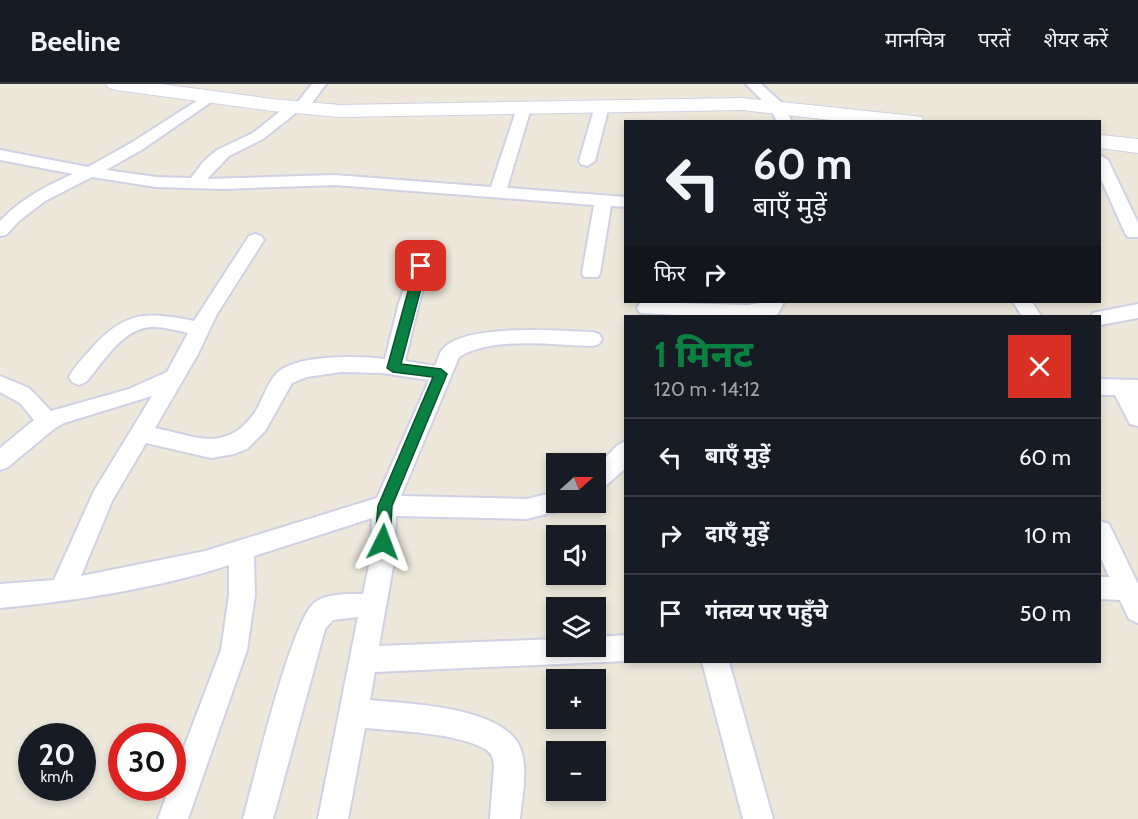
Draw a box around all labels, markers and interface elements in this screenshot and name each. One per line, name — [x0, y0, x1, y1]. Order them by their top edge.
text: Beeline — [30, 24, 120, 58]
text: मानचित्र — [885, 27, 945, 52]
text: परतें — [978, 27, 1011, 52]
text: शेयर करें — [1044, 27, 1108, 52]
text: 60 m — [753, 138, 852, 190]
icon: left — [654, 144, 732, 222]
text: बाएँ मुड़ें — [753, 190, 827, 223]
pin — [395, 240, 446, 291]
icon: arrive — [404, 249, 437, 282]
icon: right — [698, 258, 731, 291]
text: फिर — [654, 260, 686, 287]
text: 1 मिनट — [654, 332, 753, 376]
button: close — [1008, 335, 1071, 398]
text: 120 m · 14:12 — [654, 377, 760, 401]
icon: left — [654, 441, 687, 474]
text: बाएँ मुड़ें — [705, 442, 770, 469]
text: 60 m — [1019, 444, 1071, 471]
north arrow — [546, 453, 606, 513]
map controls — [546, 453, 606, 801]
position arrow — [351, 510, 415, 574]
icon: right — [654, 519, 687, 552]
text: दाएँ मुड़ें — [705, 520, 769, 547]
text: 10 m — [1024, 522, 1071, 549]
button: sound — [546, 525, 606, 585]
button: layers — [546, 597, 606, 657]
icon: arrive — [654, 597, 687, 630]
text: गंतव्य पर पहुँचे — [705, 598, 828, 625]
text: 50 m — [1019, 600, 1071, 627]
button: + — [546, 669, 606, 729]
speed limit sign: 30 — [108, 723, 186, 801]
text: 20 — [38, 736, 76, 773]
button: − — [546, 741, 606, 801]
text: km/h — [41, 768, 73, 786]

